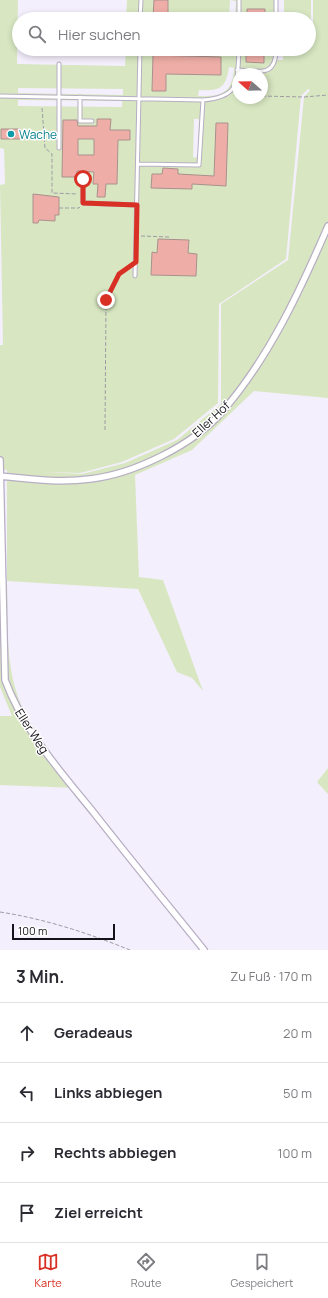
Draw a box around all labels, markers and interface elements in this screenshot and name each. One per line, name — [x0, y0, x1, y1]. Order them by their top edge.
search box — [12, 12, 316, 56]
icon: search — [26, 23, 48, 45]
text: Hier suchen — [58, 24, 140, 45]
north arrow — [232, 68, 268, 104]
place label: Wache — [19, 126, 57, 143]
marker: Wache — [6, 129, 16, 139]
route start — [74, 170, 92, 188]
route end — [97, 291, 115, 309]
street label: Eller Hof — [188, 397, 234, 441]
street label: Eller Weg — [11, 705, 53, 757]
scale bar — [12, 922, 115, 941]
text: 100 m — [18, 923, 47, 938]
text: 3 Min. — [16, 965, 64, 988]
text: Zu Fuß · 170 m — [230, 967, 312, 985]
icon: ahead — [16, 1022, 38, 1044]
text: Geradeaus — [54, 1022, 133, 1043]
text: 20 m — [283, 1024, 312, 1042]
icon: left — [16, 1082, 38, 1104]
text: Links abbiegen — [54, 1082, 162, 1103]
text: 50 m — [283, 1084, 312, 1102]
icon: right — [16, 1142, 38, 1164]
text: Rechts abbiegen — [54, 1142, 176, 1163]
text: 100 m — [277, 1144, 312, 1162]
icon: arrive — [16, 1202, 38, 1224]
text: Ziel erreicht — [54, 1202, 143, 1223]
tab: Karte — [35, 1251, 62, 1290]
tab: Route — [131, 1251, 161, 1290]
tab: Gespeichert — [231, 1251, 293, 1290]

